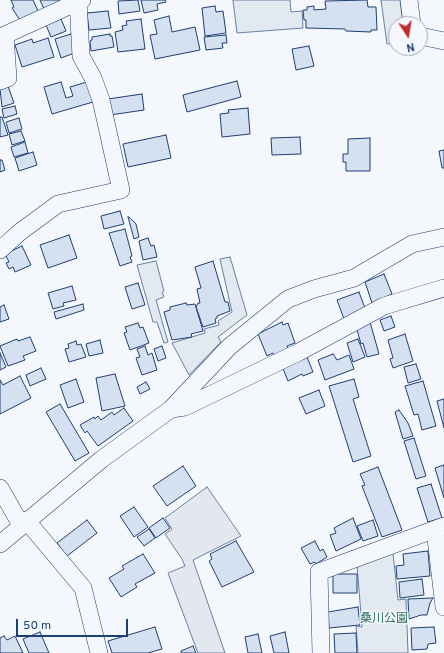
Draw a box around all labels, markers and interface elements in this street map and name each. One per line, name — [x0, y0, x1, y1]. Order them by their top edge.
north arrow — [388, 16, 428, 56]
text: N — [405, 39, 416, 54]
scale bar — [18, 611, 130, 637]
park label: 桑川公園 — [360, 613, 408, 627]
text: 50 m — [23, 618, 51, 634]

